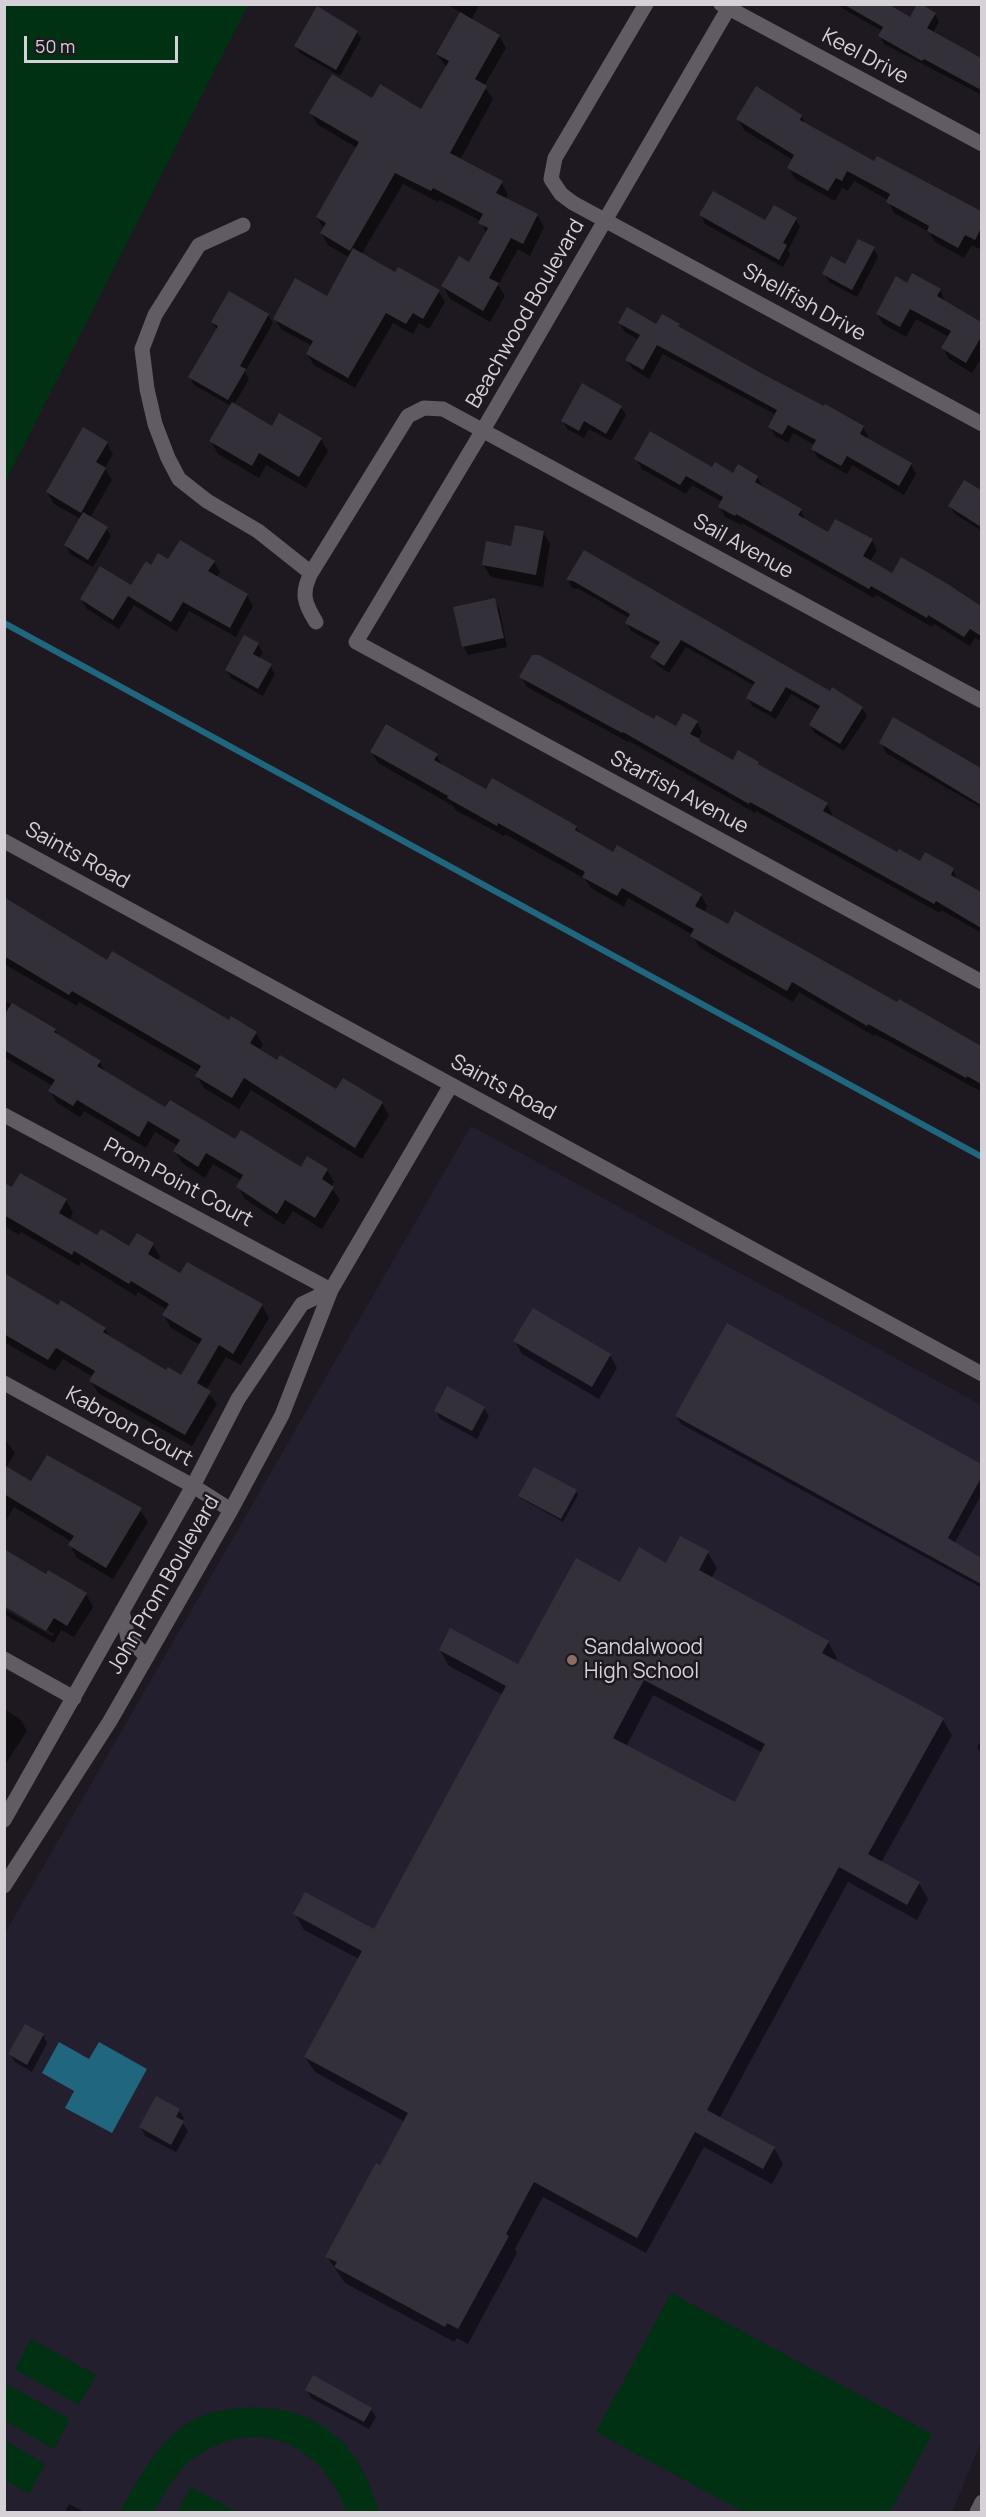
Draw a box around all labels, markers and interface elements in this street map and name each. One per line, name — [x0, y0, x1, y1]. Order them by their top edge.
scale bar — [27, 24, 182, 62]
street label: Keel Drive — [817, 24, 913, 90]
text: 50 m — [35, 34, 75, 58]
street label: Beachwood Boulevard — [462, 215, 590, 413]
street label: Shellfish Drive — [738, 259, 870, 347]
street label: Sail Avenue — [689, 509, 797, 585]
street label: Starfish Avenue — [606, 746, 752, 840]
street label: Saints Road — [20, 817, 134, 895]
street label: Saints Road — [446, 1050, 560, 1126]
street label: Prom Point Court — [99, 1133, 257, 1233]
street label: Kabroon Court — [61, 1382, 197, 1472]
street label: John Prom Boulevard — [103, 1491, 225, 1679]
place label: Sandalwood High School — [584, 1635, 703, 1685]
marker: Sandalwood High School — [565, 1653, 579, 1667]

